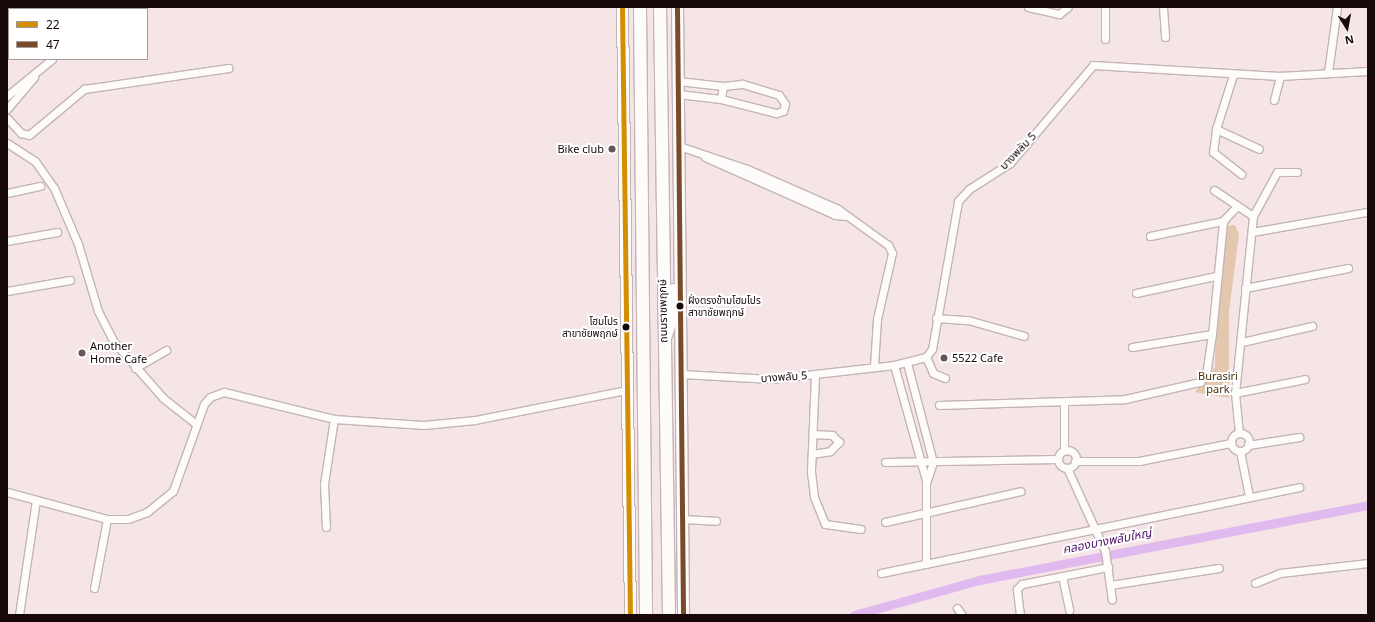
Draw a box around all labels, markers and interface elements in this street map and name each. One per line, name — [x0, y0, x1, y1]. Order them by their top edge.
legend — [8, 8, 148, 60]
north arrow — [1327, 8, 1367, 48]
text: 22 — [46, 16, 60, 33]
text: N — [1344, 32, 1355, 48]
text: 47 — [46, 36, 60, 53]
street label: บางพลับ 5 — [997, 130, 1039, 172]
place label: Bike club — [557, 142, 604, 156]
marker: Bike club — [607, 144, 617, 154]
street label: ถนนราชพฤกษ์ — [656, 279, 670, 343]
place label: ฝั่งตรงข้ามโฮมโปร สาขาชัยพฤกษ์ — [688, 294, 761, 318]
marker: ฝั่งตรงข้ามโฮมโปร สาขาชัยพฤกษ์ — [675, 301, 685, 311]
place label: โฮมโปร สาขาชัยพฤกษ์ — [562, 315, 618, 338]
marker: โฮมโปร สาขาชัยพฤกษ์ — [621, 322, 631, 332]
place label: Another Home Cafe — [90, 340, 147, 366]
marker: Another Home Cafe — [77, 348, 87, 358]
place label: 5522 Cafe — [952, 351, 1003, 365]
marker: 5522 Cafe — [939, 353, 949, 363]
street label: บางพลับ 5 — [760, 369, 808, 385]
park label: Burasiri park — [1198, 370, 1238, 396]
water label: คลองบางพลับใหญ่ — [1061, 525, 1153, 557]

